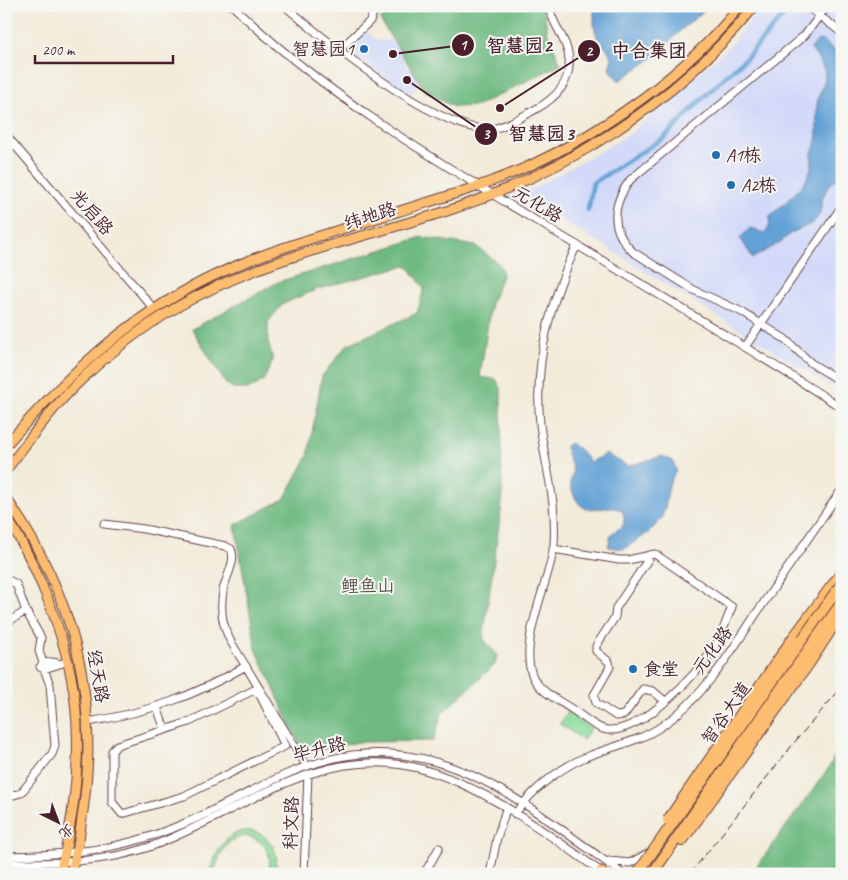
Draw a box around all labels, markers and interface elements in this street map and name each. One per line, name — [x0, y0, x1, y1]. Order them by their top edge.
callout: 智慧园2 — [451, 28, 561, 62]
scale bar — [35, 32, 172, 64]
text: 智慧园2 — [486, 34, 554, 58]
callout: 中合集团 — [576, 34, 697, 68]
text: 1 — [460, 36, 469, 55]
place label: 智慧园1 — [292, 38, 355, 60]
text: 中合集团 — [611, 39, 687, 63]
text: 200 m — [42, 41, 76, 60]
text: 2 — [586, 42, 594, 61]
marker: 智慧园1 — [358, 43, 370, 55]
callout: 智慧园3 — [473, 117, 584, 151]
text: 智慧园3 — [508, 122, 576, 146]
text: 3 — [483, 125, 491, 144]
place label: A1栋 — [726, 144, 761, 166]
marker: A1栋 — [710, 149, 722, 161]
place label: A2栋 — [741, 174, 776, 196]
marker: A2栋 — [725, 179, 737, 191]
street label: 元化路 — [509, 181, 567, 227]
street label: 光启路 — [66, 184, 118, 240]
street label: 纬地路 — [341, 198, 399, 234]
park label: 鲤鱼山 — [341, 575, 395, 597]
street label: 元化路 — [687, 622, 737, 678]
street label: 经天路 — [82, 648, 114, 704]
place label: 食堂 — [643, 658, 679, 680]
marker: 食堂 — [627, 663, 639, 675]
street label: 智谷大道 — [696, 677, 756, 749]
street label: 毕升路 — [290, 732, 348, 766]
street label: 科文路 — [279, 796, 303, 850]
north arrow — [32, 798, 82, 848]
text: 北 — [55, 820, 77, 842]

